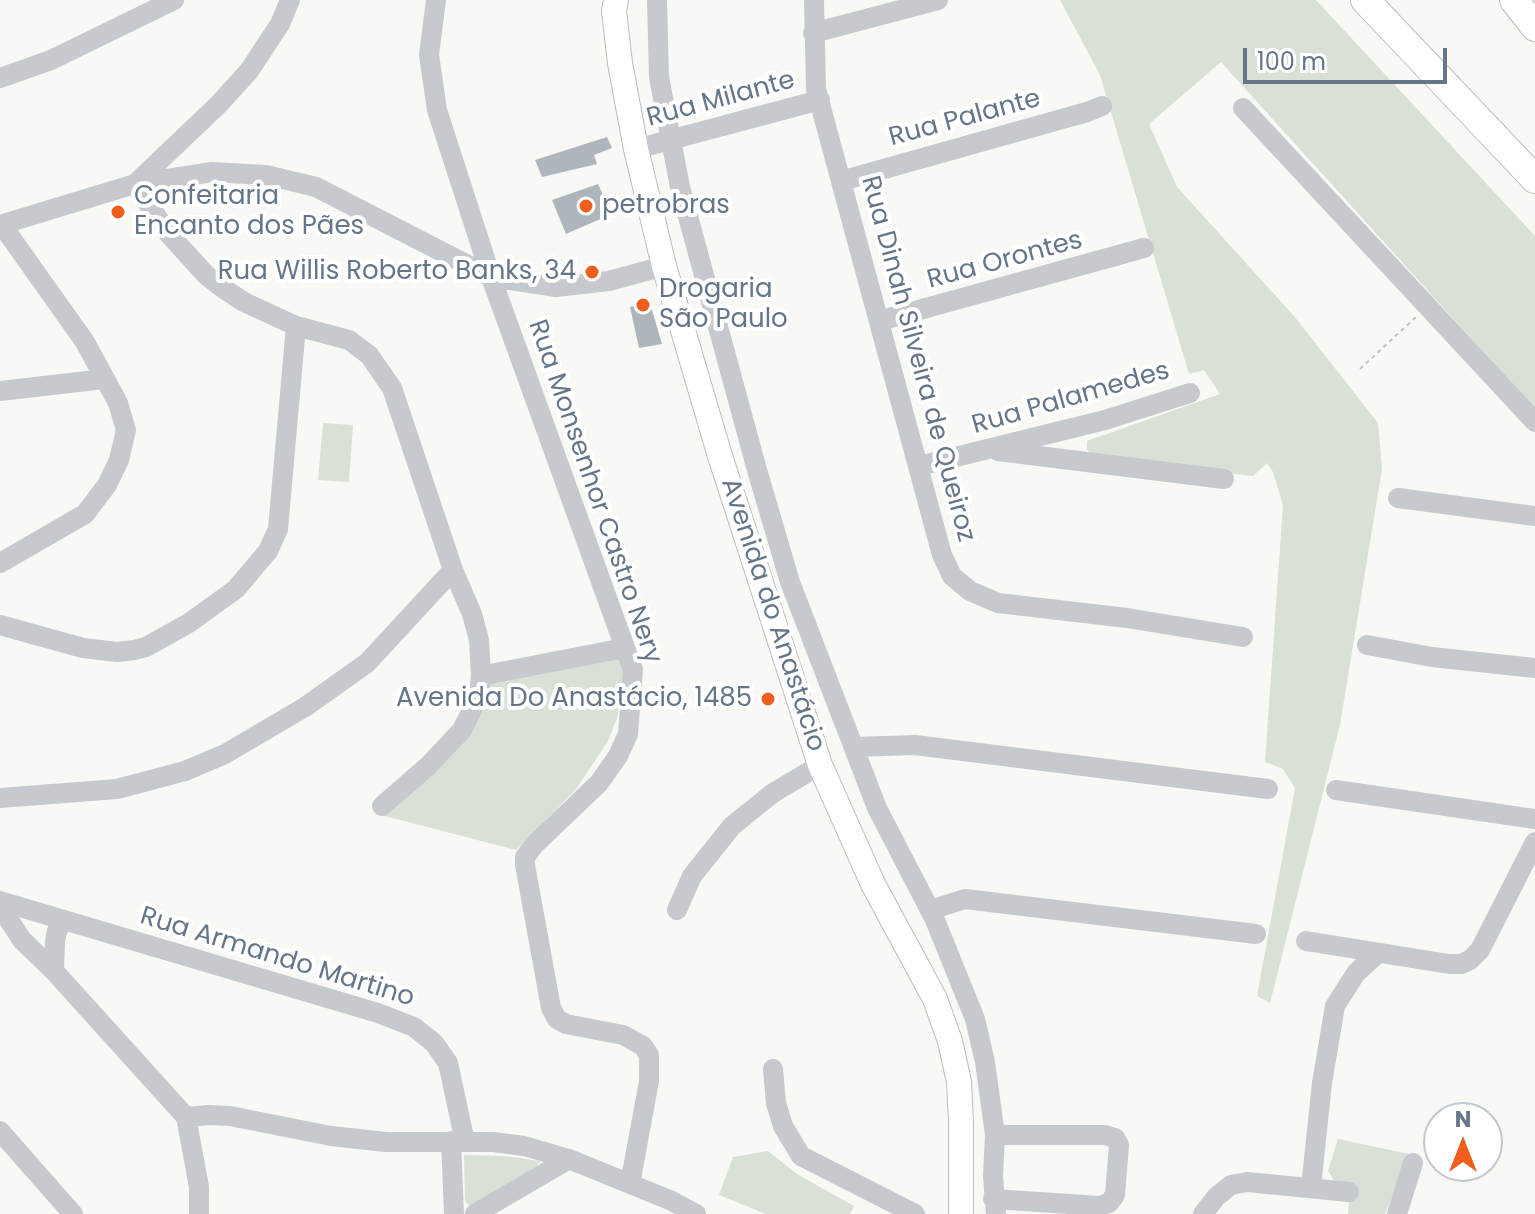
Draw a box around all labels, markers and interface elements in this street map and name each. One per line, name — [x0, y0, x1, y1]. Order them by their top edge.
scale bar — [1247, 32, 1451, 82]
text: 100 m — [1257, 45, 1326, 78]
street label: Rua Milante — [644, 65, 798, 135]
street label: Rua Palante — [886, 84, 1044, 154]
street label: Rua Dinah Silveira de Queiroz — [853, 173, 981, 545]
place label: Confeitaria Encanto dos Pães — [134, 181, 364, 242]
place label: petrobras — [602, 190, 730, 222]
marker: petrobras — [577, 197, 595, 215]
marker: Confeitaria Encanto dos Pães — [109, 203, 127, 221]
street label: Rua Orontes — [924, 225, 1086, 297]
place label: Rua Willis Roberto Banks, 34 — [218, 256, 576, 288]
marker: Rua Willis Roberto Banks, 34 — [583, 263, 601, 281]
place label: Drogaria São Paulo — [659, 274, 788, 336]
marker: Drogaria São Paulo — [634, 296, 652, 314]
street label: Rua Monsenhor Castro Nery — [520, 316, 668, 668]
street label: Rua Palamedes — [969, 356, 1173, 442]
street label: Avenida do Anastácio — [713, 474, 831, 756]
place label: Avenida Do Anastácio, 1485 — [396, 683, 752, 715]
marker: Avenida Do Anastácio, 1485 — [759, 690, 777, 708]
street label: Rua Armando Martino — [136, 901, 418, 1015]
north arrow — [1423, 1102, 1503, 1182]
text: N — [1455, 1104, 1471, 1135]

